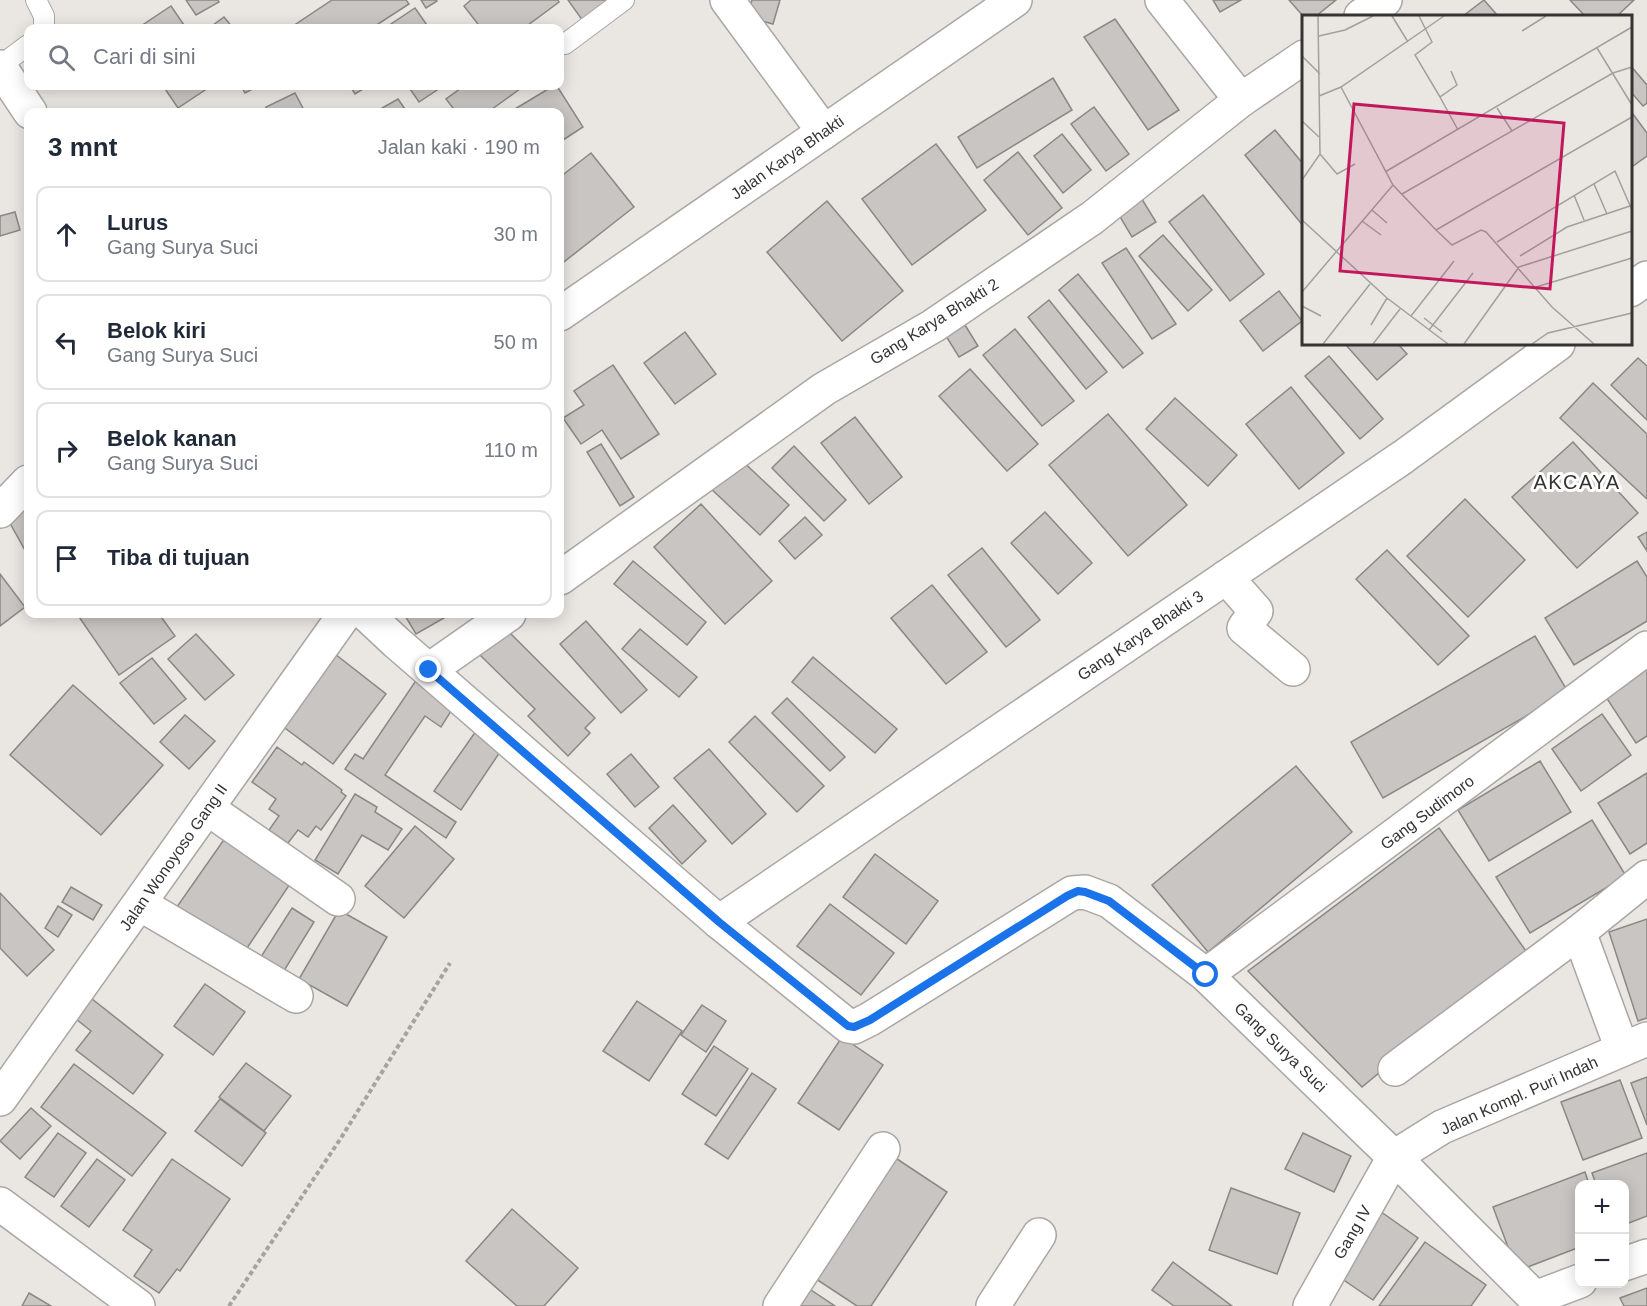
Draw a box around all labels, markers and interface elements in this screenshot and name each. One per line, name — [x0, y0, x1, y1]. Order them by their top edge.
inset map — [1302, 15, 1632, 345]
search box — [24, 24, 564, 90]
icon: search — [45, 41, 78, 74]
text: Cari di sini — [93, 44, 196, 69]
street label: Jalan Karya Bhakti — [728, 112, 847, 203]
text: 3 mnt — [48, 132, 117, 162]
text: Jalan kaki · 190 m — [378, 136, 540, 158]
text: Lurus — [107, 210, 168, 235]
icon: ahead — [50, 218, 83, 251]
text: 30 m — [494, 223, 538, 245]
text: Gang Surya Suci — [107, 236, 258, 258]
street label: Gang Karya Bhakti 2 — [867, 275, 1001, 368]
text: Belok kiri — [107, 318, 206, 343]
icon: left — [50, 326, 83, 359]
text: 50 m — [494, 331, 538, 353]
text: Gang Surya Suci — [107, 344, 258, 366]
text: Belok kanan — [107, 426, 237, 451]
icon: right — [50, 434, 83, 467]
text: 110 m — [484, 439, 538, 461]
text: Gang Surya Suci — [107, 452, 258, 474]
district label: AKCAYA — [1533, 471, 1621, 493]
icon: arrive — [50, 542, 83, 575]
text: Tiba di tujuan — [107, 545, 250, 570]
street label: Gang Karya Bhakti 3 — [1074, 587, 1206, 684]
route end — [415, 656, 441, 682]
street label: Gang Sudimoro — [1377, 772, 1477, 853]
street label: Jalan Wonoyoso Gang II — [116, 781, 231, 934]
route start — [1192, 961, 1218, 987]
street label: Gang Surya Suci — [1231, 999, 1330, 1095]
street label: Jalan Kompl. Puri Indah — [1438, 1053, 1600, 1138]
map controls — [1575, 1180, 1629, 1288]
button: + — [1575, 1180, 1629, 1234]
street label: Gang IV — [1330, 1202, 1375, 1262]
button: − — [1575, 1234, 1629, 1288]

